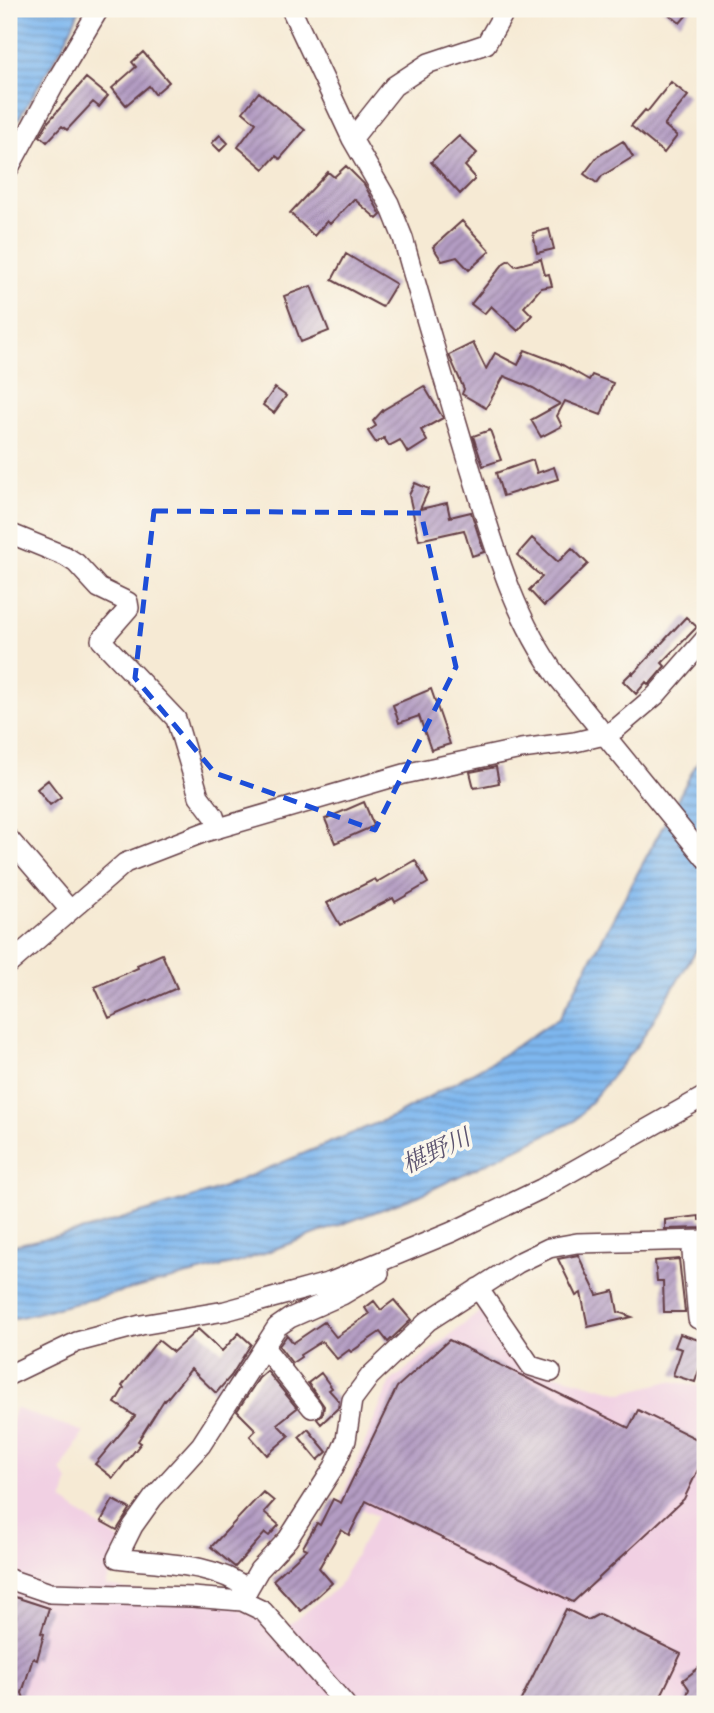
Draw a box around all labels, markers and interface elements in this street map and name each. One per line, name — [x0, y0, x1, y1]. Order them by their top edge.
water label: 椹野川 — [397, 1120, 479, 1182]

